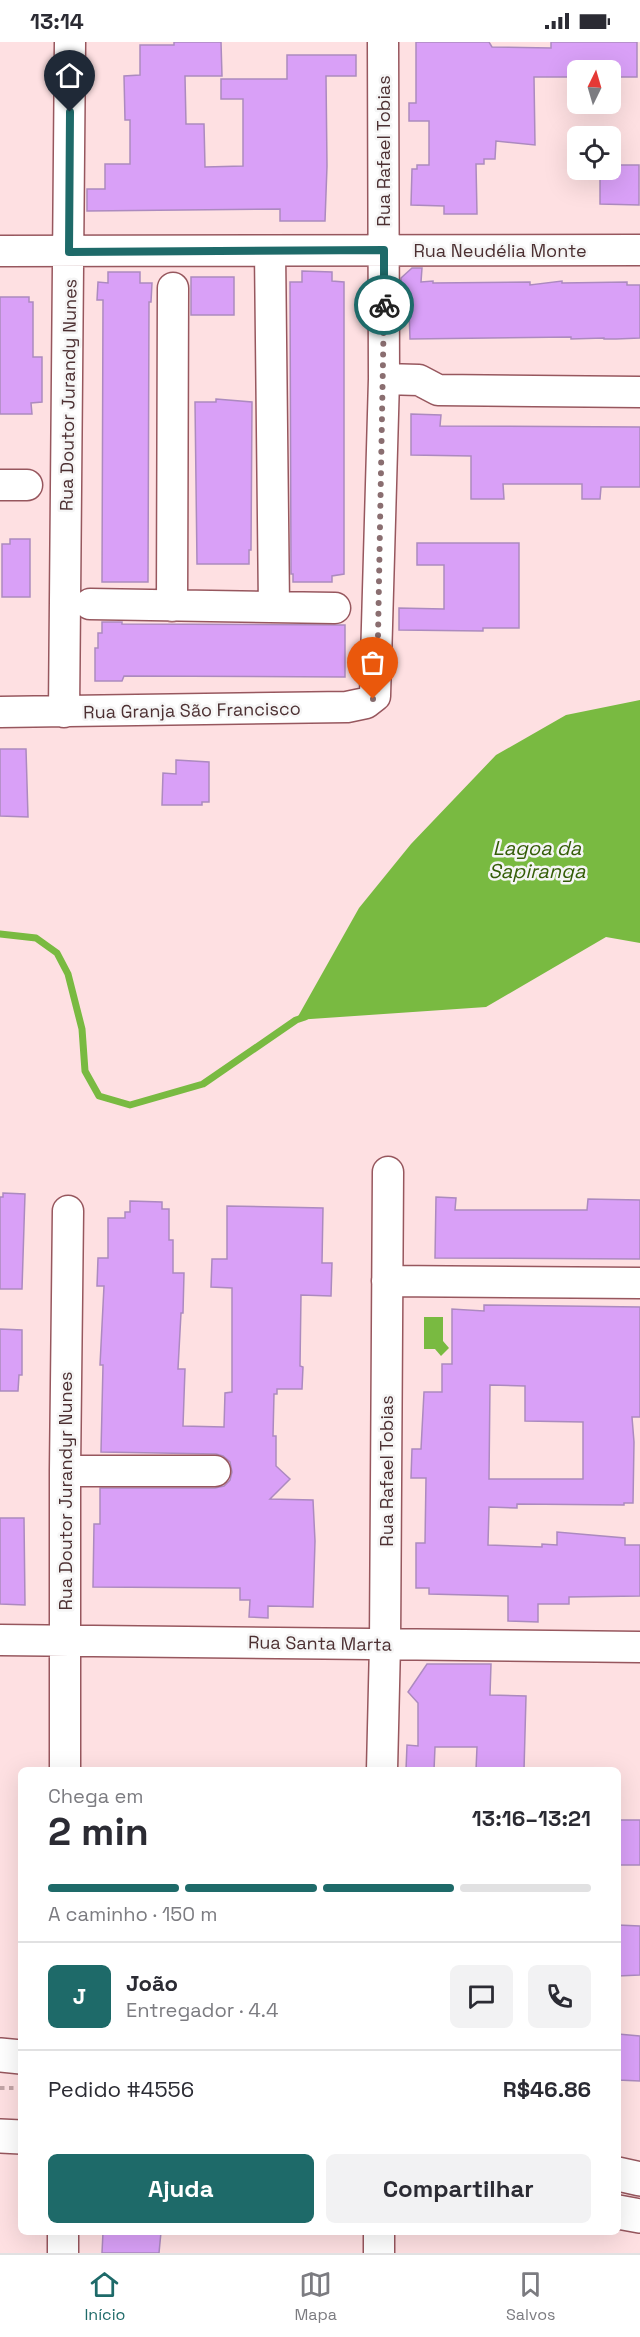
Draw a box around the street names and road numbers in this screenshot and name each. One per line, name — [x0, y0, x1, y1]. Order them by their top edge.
street label: Rua Rafael Tobias — [372, 75, 395, 227]
street label: Rua Neudélia Monte — [413, 239, 587, 262]
street label: Rua Doutor Jurandy Nunes — [54, 279, 82, 511]
street label: Rua Granja São Francisco — [83, 697, 301, 723]
street label: Rua Doutor Jurandyr Nunes — [54, 1371, 77, 1611]
street label: Rua Rafael Tobias — [375, 1395, 398, 1547]
street label: Rua Santa Marta — [248, 1630, 392, 1656]

